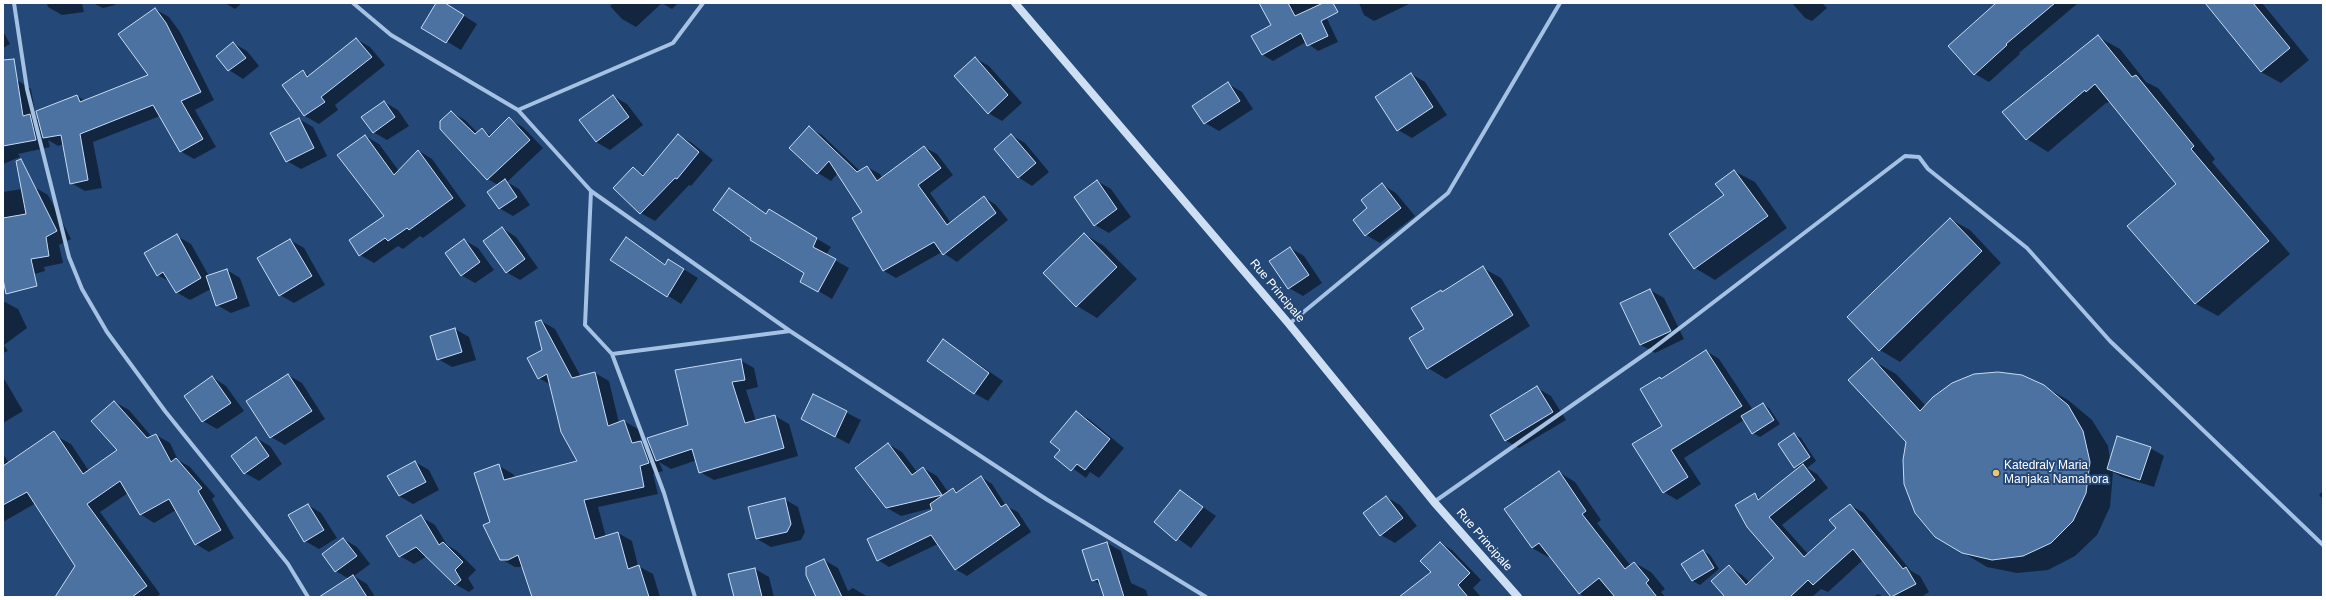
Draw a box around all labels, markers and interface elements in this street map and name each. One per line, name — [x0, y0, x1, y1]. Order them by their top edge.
street label: Rue Principale — [1246, 256, 1308, 326]
place label: Katedraly Maria Manjaka Namahora — [2004, 459, 2109, 487]
marker: Katedraly Maria Manjaka Namahora — [1991, 468, 2001, 478]
street label: Rue Principale — [1453, 506, 1515, 574]

